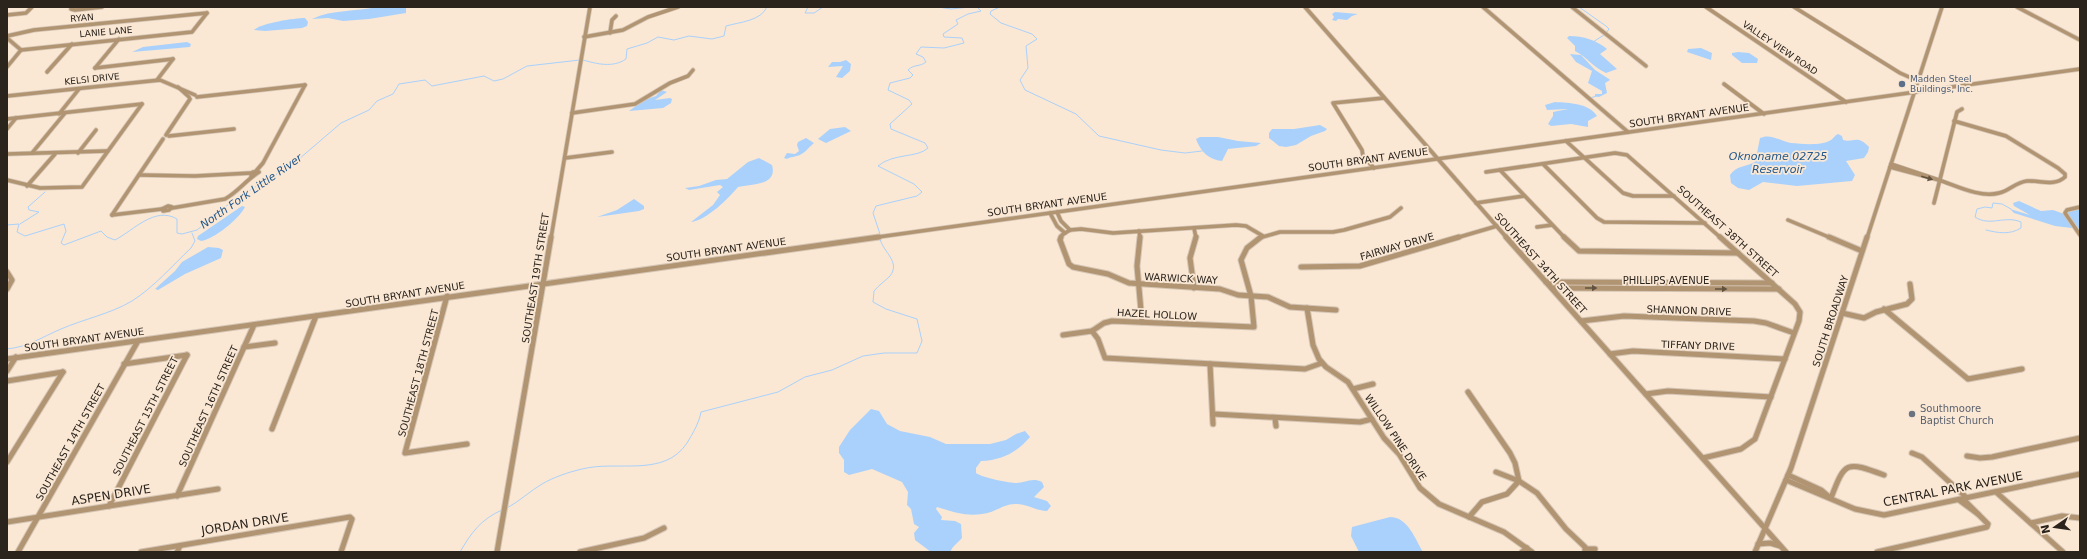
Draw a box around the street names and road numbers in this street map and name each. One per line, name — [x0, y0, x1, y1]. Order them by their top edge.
street label: RYAN — [70, 12, 94, 24]
street label: VALLEY VIEW ROAD — [1741, 19, 1819, 77]
street label: LANIE LANE — [79, 25, 133, 39]
street label: KELSI DRIVE — [64, 71, 120, 87]
street label: SOUTH BRYANT AVENUE — [1628, 102, 1750, 129]
street label: SOUTH BRYANT AVENUE — [1307, 146, 1429, 173]
street label: SOUTHEAST 38TH STREET — [1675, 183, 1781, 280]
street label: SOUTH BRYANT AVENUE — [986, 191, 1108, 218]
street label: SOUTHEAST 19TH STREET — [520, 211, 551, 344]
street label: SOUTHEAST 34TH STREET — [1492, 211, 1589, 317]
street label: FAIRWAY DRIVE — [1359, 231, 1435, 262]
street label: SOUTH BRYANT AVENUE — [665, 236, 787, 263]
street label: WARWICK WAY — [1144, 271, 1219, 286]
street label: SOUTH BROADWAY — [1810, 273, 1851, 368]
street label: PHILLIPS AVENUE — [1623, 275, 1709, 286]
street label: SOUTH BRYANT AVENUE — [344, 280, 466, 309]
street label: SHANNON DRIVE — [1646, 304, 1732, 317]
street label: SOUTHEAST 18TH STREET — [396, 307, 441, 438]
street label: HAZEL HOLLOW — [1117, 307, 1197, 322]
street label: SOUTH BRYANT AVENUE — [23, 326, 145, 353]
street label: TIFFANY DRIVE — [1660, 339, 1735, 352]
street label: SOUTHEAST 16TH STREET — [177, 343, 241, 469]
street label: SOUTHEAST 15TH STREET — [111, 354, 181, 477]
street label: SOUTHEAST 14TH STREET — [34, 381, 108, 502]
street label: WILLOW PINE DRIVE — [1363, 392, 1428, 482]
street label: CENTRAL PARK AVENUE — [1882, 469, 2024, 509]
street label: ASPEN DRIVE — [70, 482, 152, 508]
street label: JORDAN DRIVE — [199, 510, 290, 538]

